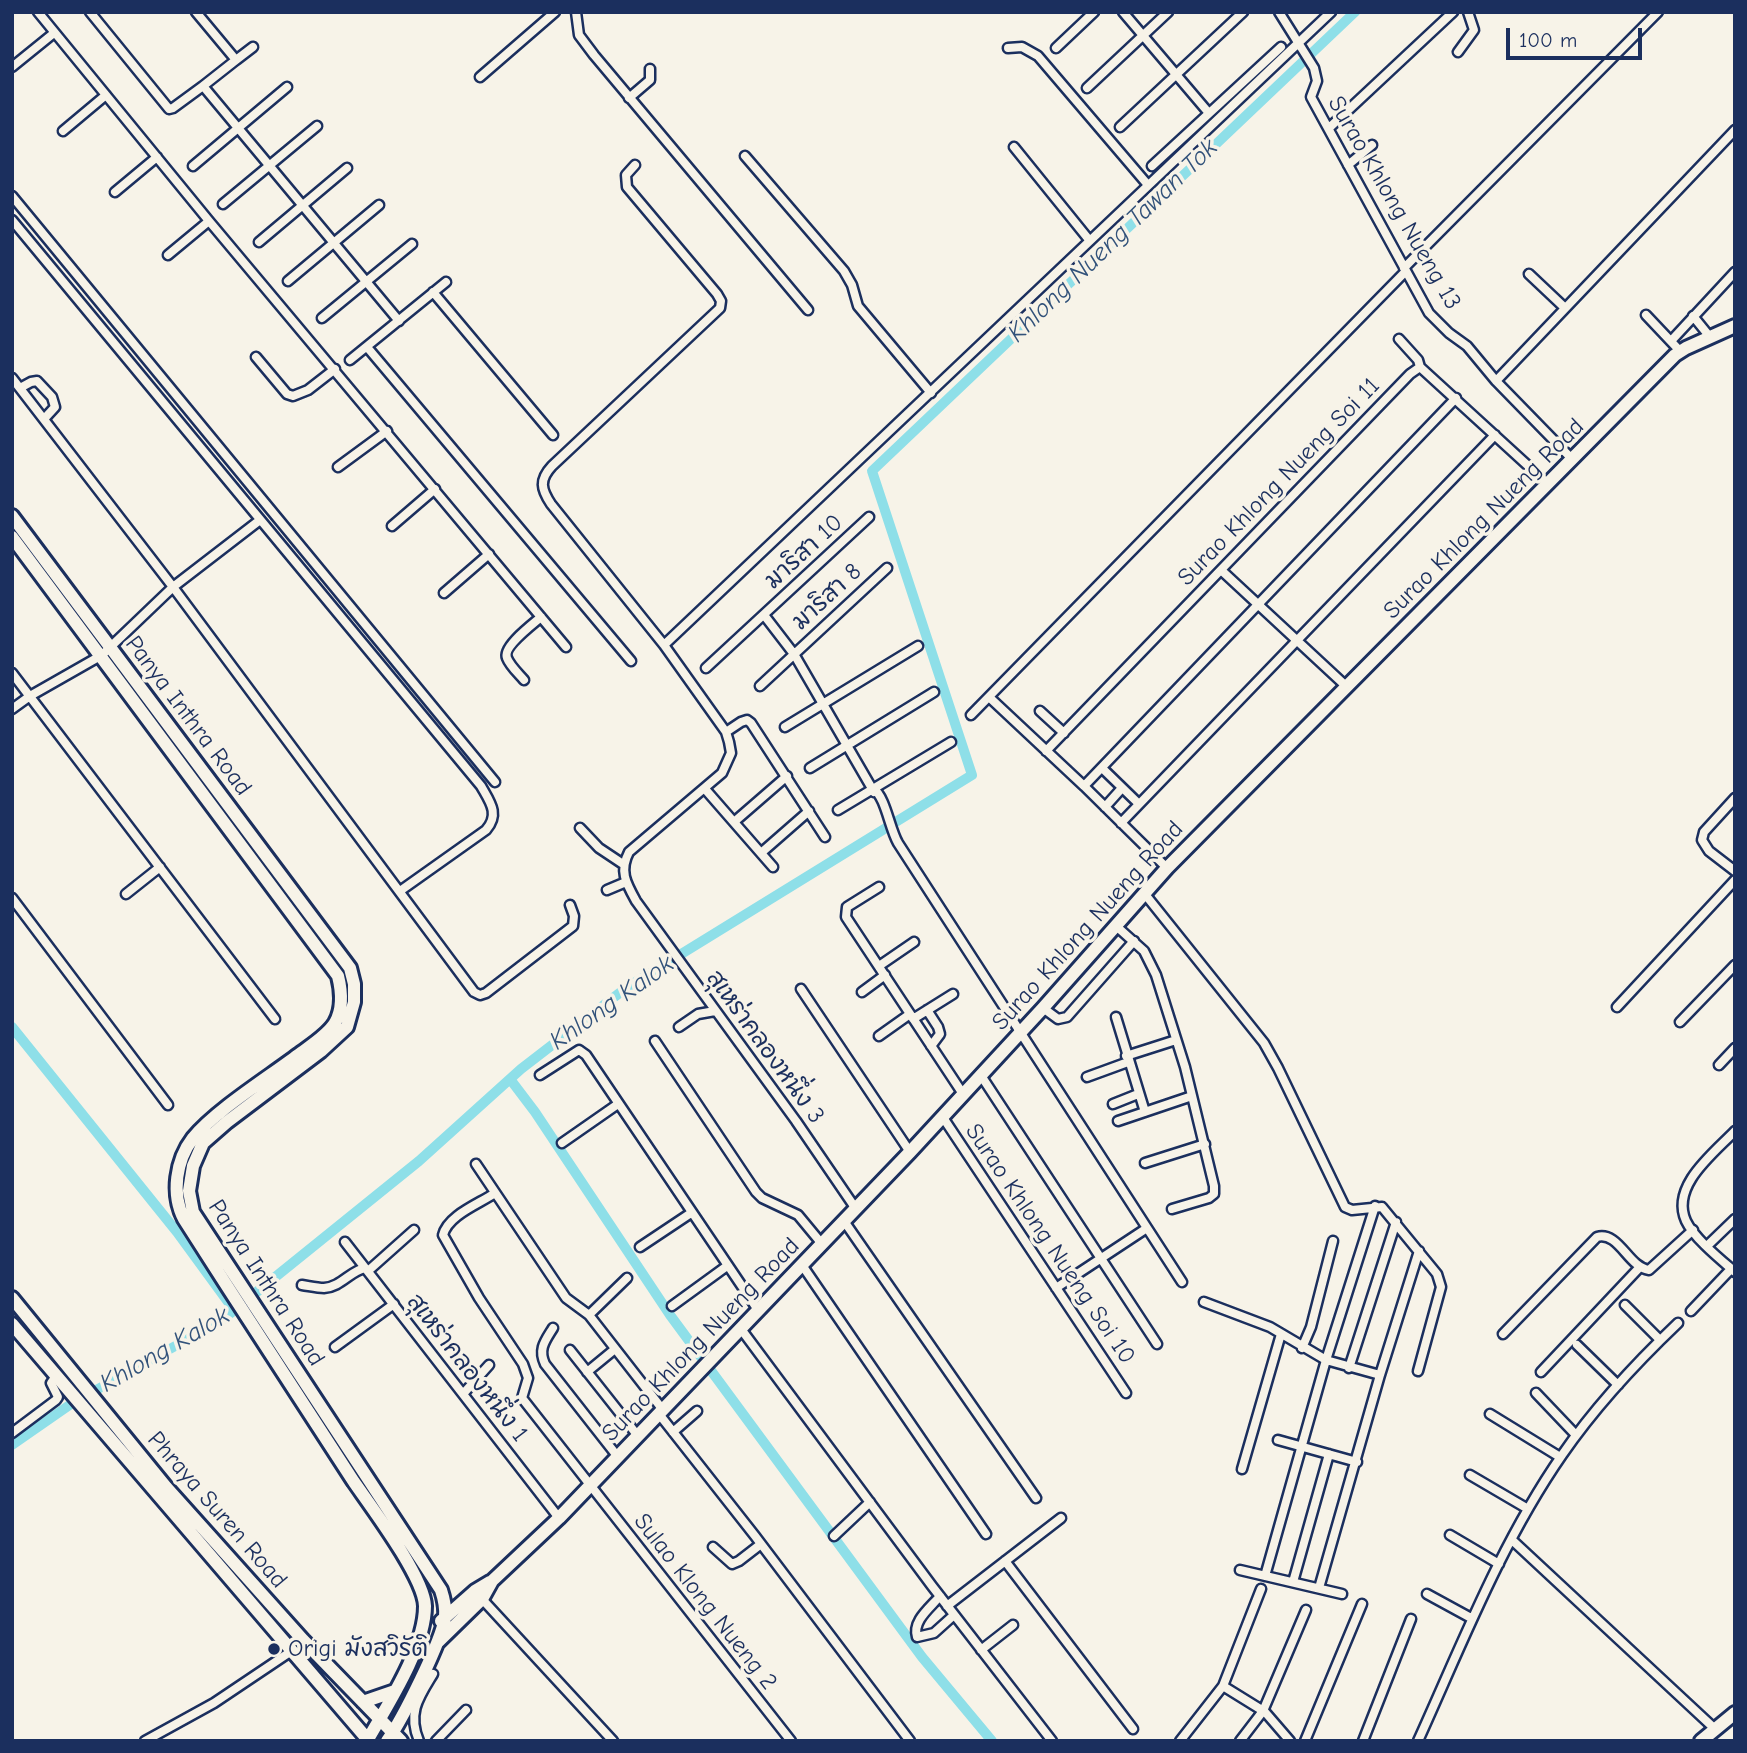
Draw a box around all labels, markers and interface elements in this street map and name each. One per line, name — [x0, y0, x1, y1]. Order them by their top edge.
scale bar — [1509, 14, 1646, 58]
text: 100 m — [1519, 28, 1577, 52]
street label: Surao Khlong Nueng 13 — [1321, 91, 1467, 315]
water label: Khlong Nueng Tawan Tok — [1002, 133, 1224, 349]
street label: Surao Khlong Nueng Soi 11 — [1172, 372, 1386, 592]
street label: Surao Khlong Nueng Road — [1378, 413, 1590, 625]
street label: มาริสา 10 — [759, 509, 849, 595]
street label: มาริสา 8 — [786, 558, 868, 636]
street label: Panya Inthra Road — [119, 630, 257, 802]
street label: Surao Khlong Nueng Road — [986, 815, 1190, 1037]
water label: Khlong Kalok — [544, 949, 680, 1057]
street label: สุเหร่าคลองหนึ่ง 3 — [700, 965, 830, 1129]
street label: Surao Khlong Nueng Soi 10 — [959, 1118, 1141, 1370]
street label: Panya Inthra Road — [201, 1194, 331, 1372]
street label: Surao Khlong Nueng Road — [596, 1232, 806, 1448]
street label: สุเหร่าคลองหนึ่ง 1 — [400, 1288, 534, 1448]
water label: Khlong Kalok — [95, 1300, 235, 1400]
street label: Phraya Suren Road — [141, 1426, 293, 1594]
street label: Sulao Klong Nueng 2 — [627, 1508, 783, 1696]
place label: Origi มังสวิรัติ — [288, 1635, 428, 1663]
marker: Origi มังสวิรัติ — [266, 1641, 282, 1657]

